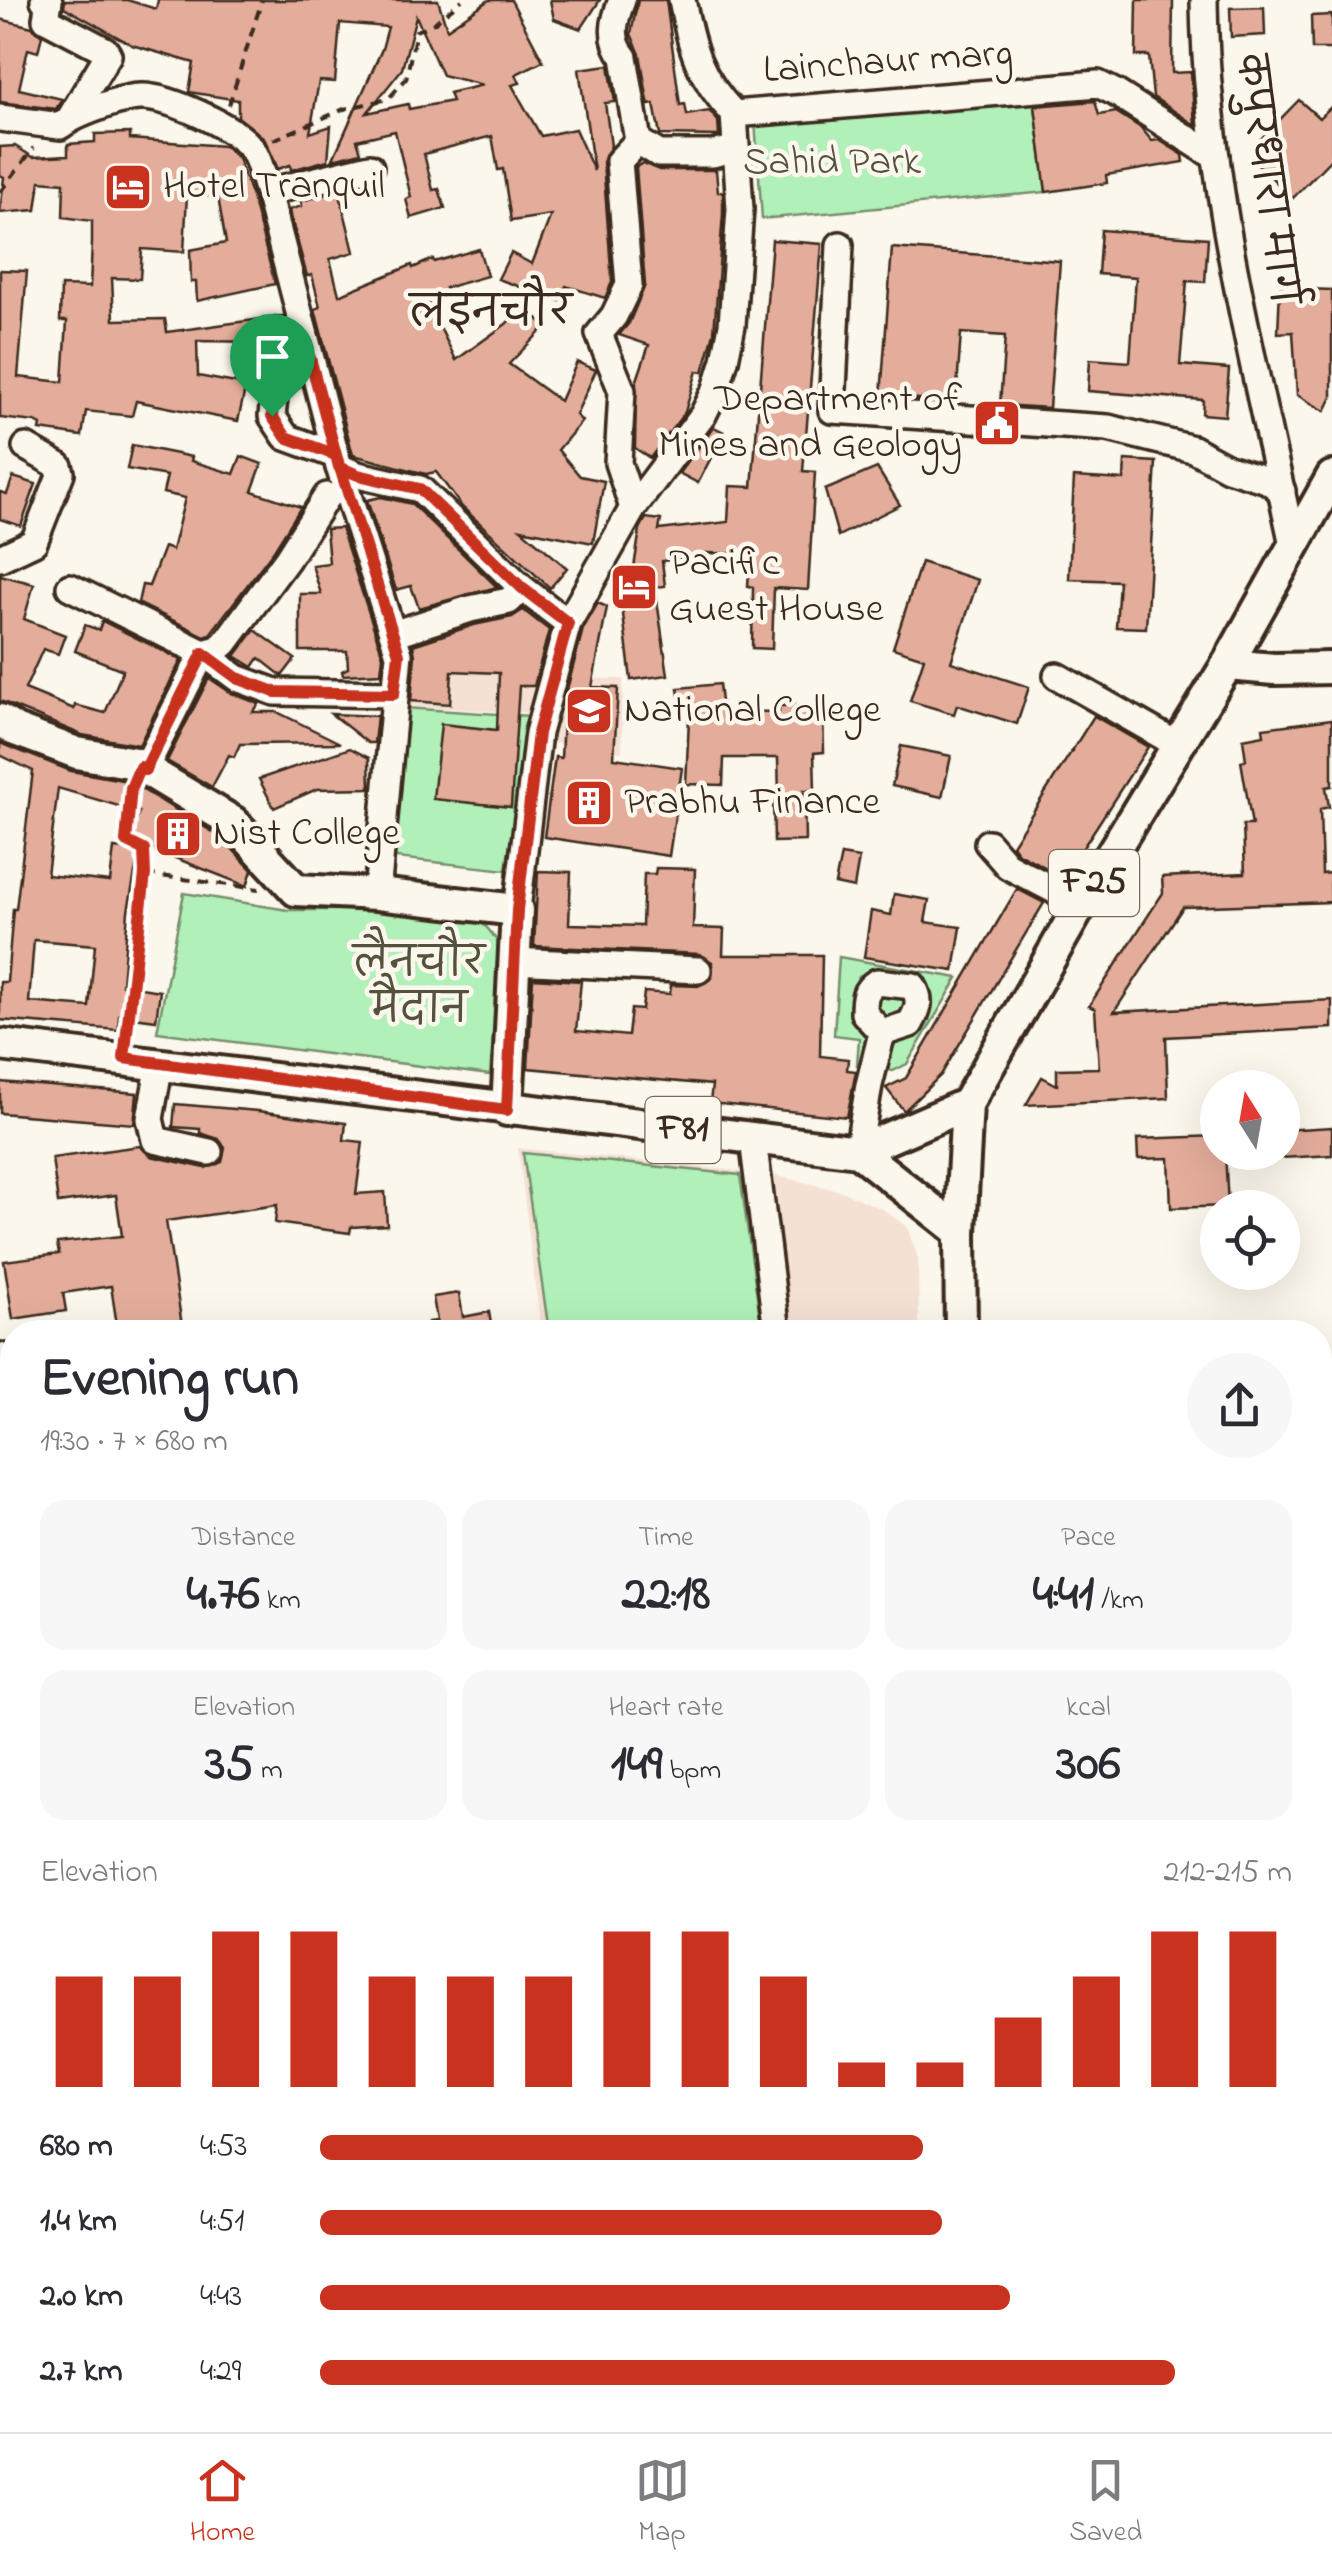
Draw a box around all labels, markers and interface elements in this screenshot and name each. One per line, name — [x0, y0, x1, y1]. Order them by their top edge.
street label: Lainchaur marg — [761, 25, 1015, 101]
street label: कपुरधारा मार्ग — [1217, 48, 1317, 311]
park label: Sahid Park — [743, 134, 922, 193]
place label: Hotel Tranquil — [163, 158, 385, 217]
hotel icon: Hotel Tranquil — [102, 161, 154, 213]
district label: लइनचौर — [408, 275, 575, 345]
pin — [230, 314, 315, 417]
icon: arrive — [245, 329, 300, 384]
place label: Department of Mines and Geology — [658, 371, 962, 476]
public building icon: Department of Mines and Geology — [971, 397, 1023, 449]
place label: Pacific Guest House — [669, 535, 884, 640]
hotel icon: Pacific Guest House — [608, 561, 660, 613]
place label: National College — [624, 682, 881, 741]
school or university icon: National College — [563, 685, 615, 737]
place label: Prabhu Finance — [624, 774, 880, 833]
building icon: Prabhu Finance — [563, 777, 615, 829]
place label: Nist College — [213, 805, 400, 864]
building icon: Nist College — [152, 808, 204, 860]
road number: F25 — [1049, 850, 1139, 916]
park label: लैनचौर मैदान — [351, 925, 488, 1041]
north arrow — [1200, 1070, 1300, 1170]
map controls — [1200, 1070, 1300, 1290]
road number: F81 — [646, 1097, 720, 1163]
button: locate — [1200, 1190, 1300, 1290]
text: Evening run — [40, 1341, 299, 1421]
button: share — [1187, 1353, 1292, 1458]
text: 19:30 · 7 × 680 m — [40, 1419, 228, 1466]
text: Distance — [192, 1518, 295, 1559]
text: Time — [638, 1518, 694, 1559]
text: Pace — [1061, 1518, 1116, 1559]
text: 4.76 — [186, 1559, 260, 1632]
text: 22:18 — [622, 1559, 710, 1632]
text: 4:41 — [1033, 1559, 1094, 1632]
text: km — [260, 1581, 301, 1622]
text: /km — [1094, 1581, 1144, 1622]
text: Elevation — [192, 1688, 295, 1729]
text: Heart rate — [609, 1688, 723, 1729]
text: kcal — [1066, 1688, 1111, 1729]
text: 35 — [205, 1729, 254, 1802]
text: 149 — [611, 1729, 662, 1802]
text: 306 — [1056, 1729, 1120, 1802]
text: m — [254, 1751, 283, 1792]
text: bpm — [662, 1751, 721, 1792]
text: Elevation — [40, 1850, 158, 1897]
text: 212–215 m — [1164, 1850, 1292, 1897]
text: 680 m — [40, 2124, 113, 2171]
text: 4:53 — [200, 2124, 247, 2171]
text: 1.4 km — [40, 2199, 117, 2246]
text: 4:51 — [200, 2199, 244, 2246]
text: 2.0 km — [40, 2274, 123, 2321]
text: 4:43 — [200, 2274, 242, 2321]
text: 2.7 km — [40, 2349, 122, 2396]
text: 4:29 — [200, 2349, 241, 2396]
tab: Home — [190, 2453, 255, 2554]
tab: Map — [635, 2453, 690, 2554]
tab: Saved — [1069, 2453, 1142, 2554]

